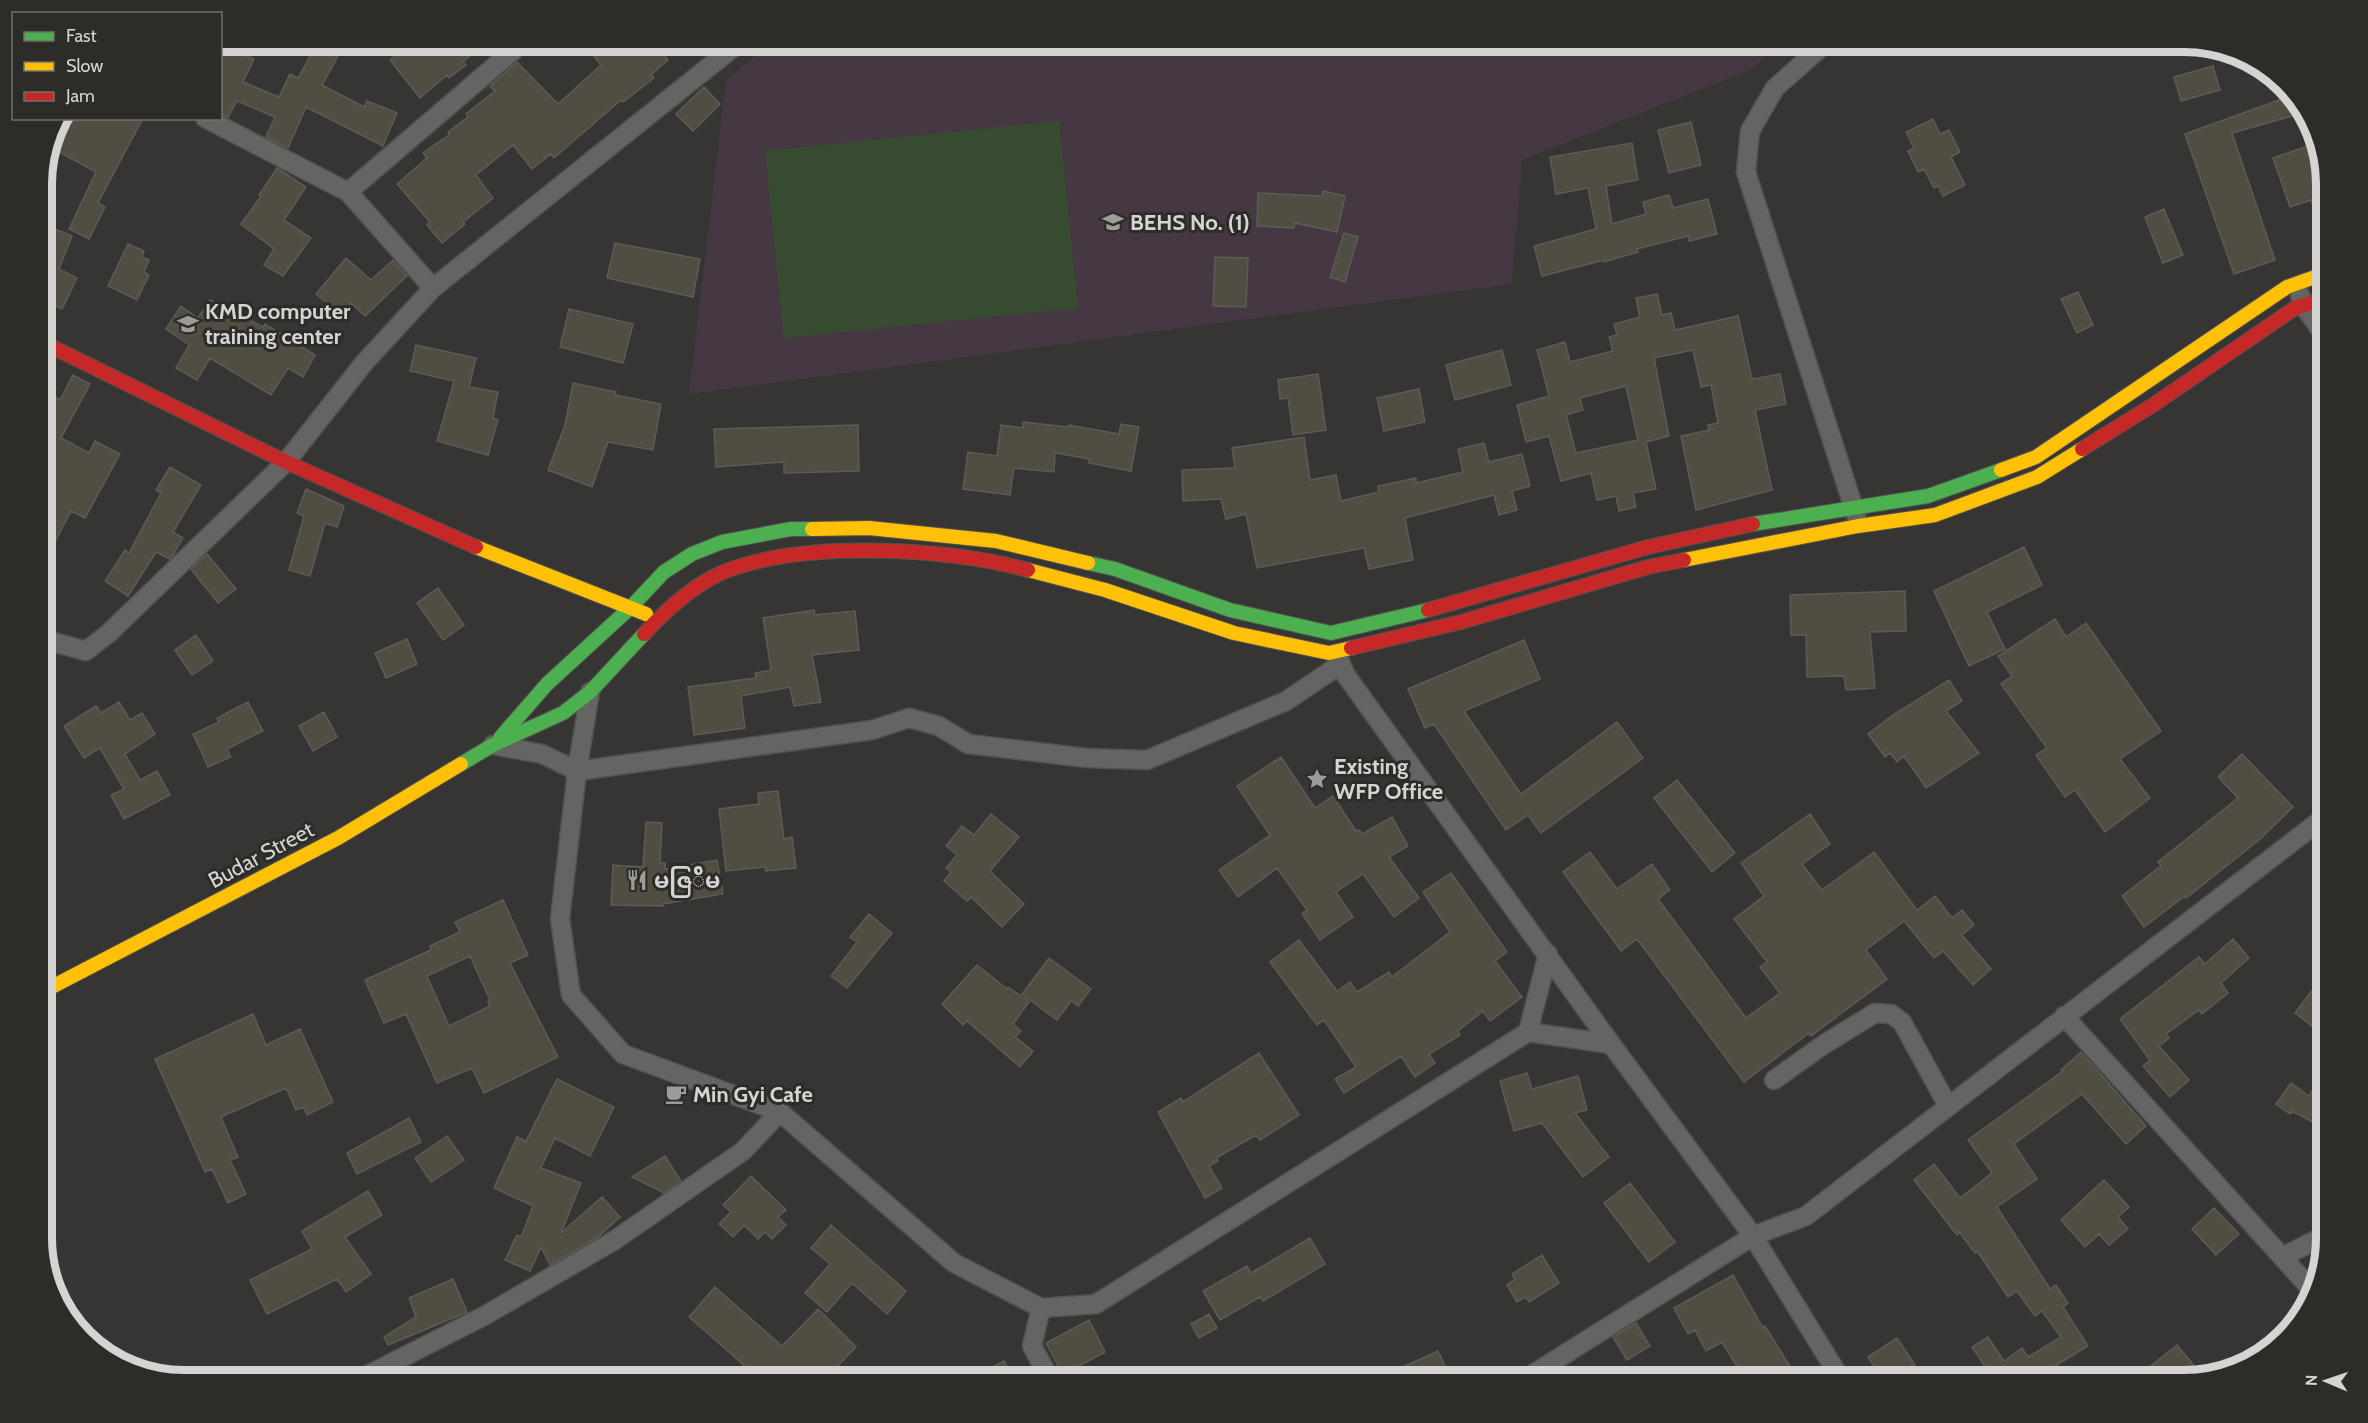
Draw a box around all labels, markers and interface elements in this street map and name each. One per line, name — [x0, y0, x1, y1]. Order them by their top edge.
legend — [12, 12, 222, 120]
text: Fast — [66, 25, 97, 47]
text: Slow — [66, 55, 103, 77]
text: Jam — [65, 85, 95, 107]
place label: BEHS No. (1) — [1130, 209, 1250, 236]
school or university icon: BEHS No. (1) — [1101, 210, 1125, 234]
place label: KMD computer training center — [205, 298, 351, 350]
school or university icon: KMD computer training center — [176, 312, 200, 336]
place label: Existing WFP Office — [1334, 753, 1443, 805]
place icon: Existing WFP Office — [1305, 767, 1329, 791]
street label: Budar Street — [204, 816, 319, 894]
place label: မဇြ်ိမ — [654, 865, 720, 898]
restaurant icon: မဇြ်ိမ — [625, 868, 649, 892]
place label: Min Gyi Cafe — [693, 1081, 813, 1108]
cafe icon: Min Gyi Cafe — [664, 1082, 688, 1106]
north arrow — [2296, 1351, 2356, 1411]
text: N — [2302, 1375, 2321, 1386]

